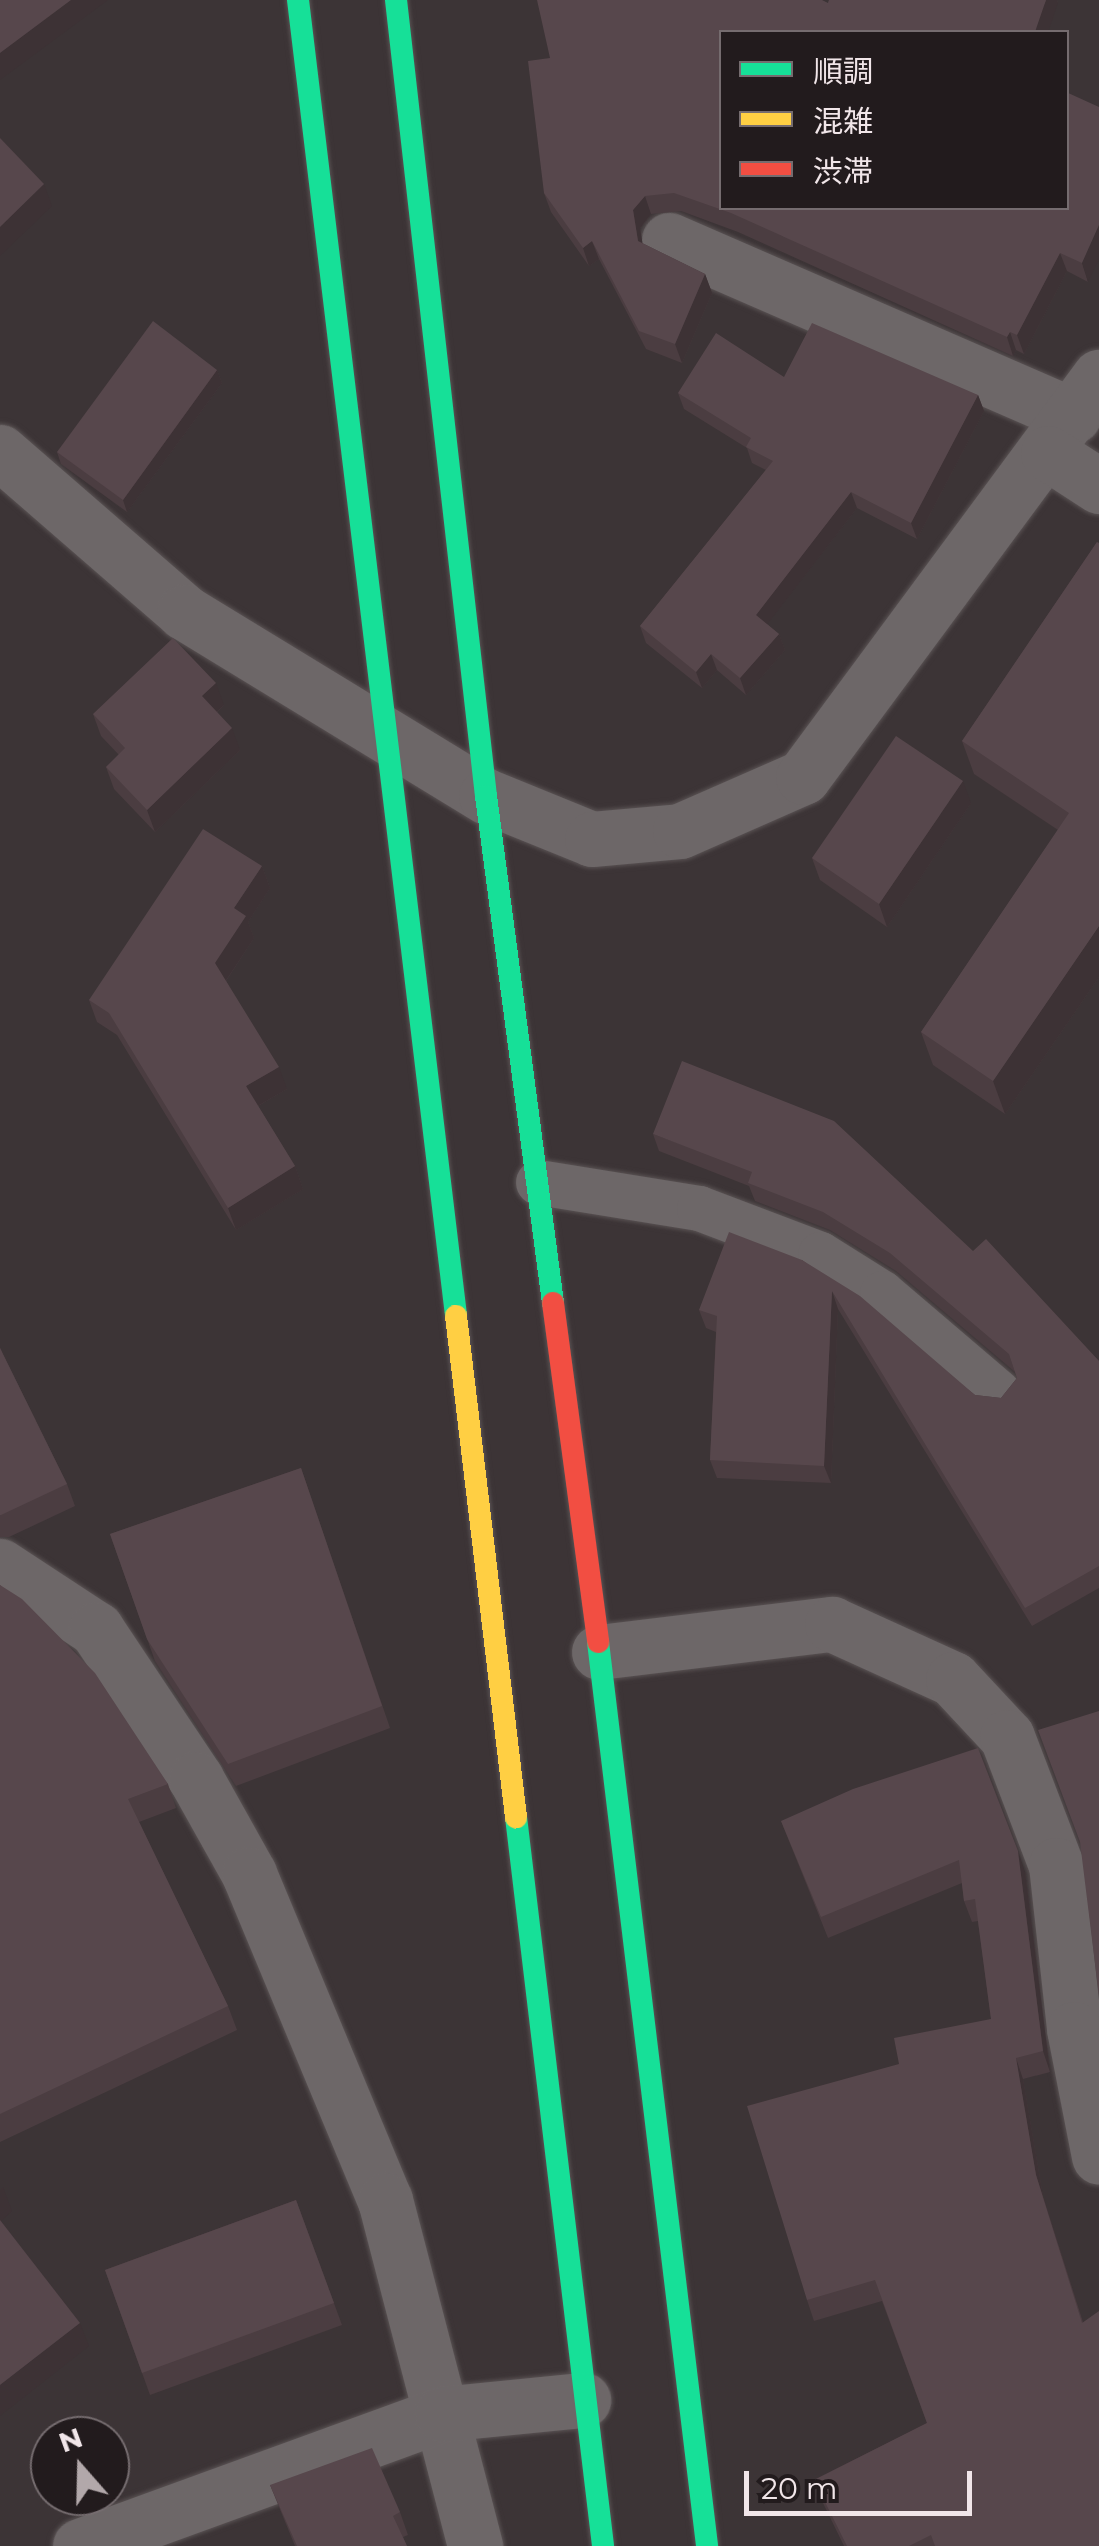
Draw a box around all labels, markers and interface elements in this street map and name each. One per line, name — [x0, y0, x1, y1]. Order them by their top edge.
legend — [719, 30, 1069, 210]
text: 順調 — [813, 53, 873, 90]
text: 混雑 — [813, 103, 873, 140]
text: 渋滞 — [813, 153, 873, 190]
north arrow — [30, 2416, 130, 2516]
text: N — [54, 2420, 87, 2460]
scale bar — [749, 2451, 976, 2513]
text: 20 m — [761, 2470, 838, 2507]

